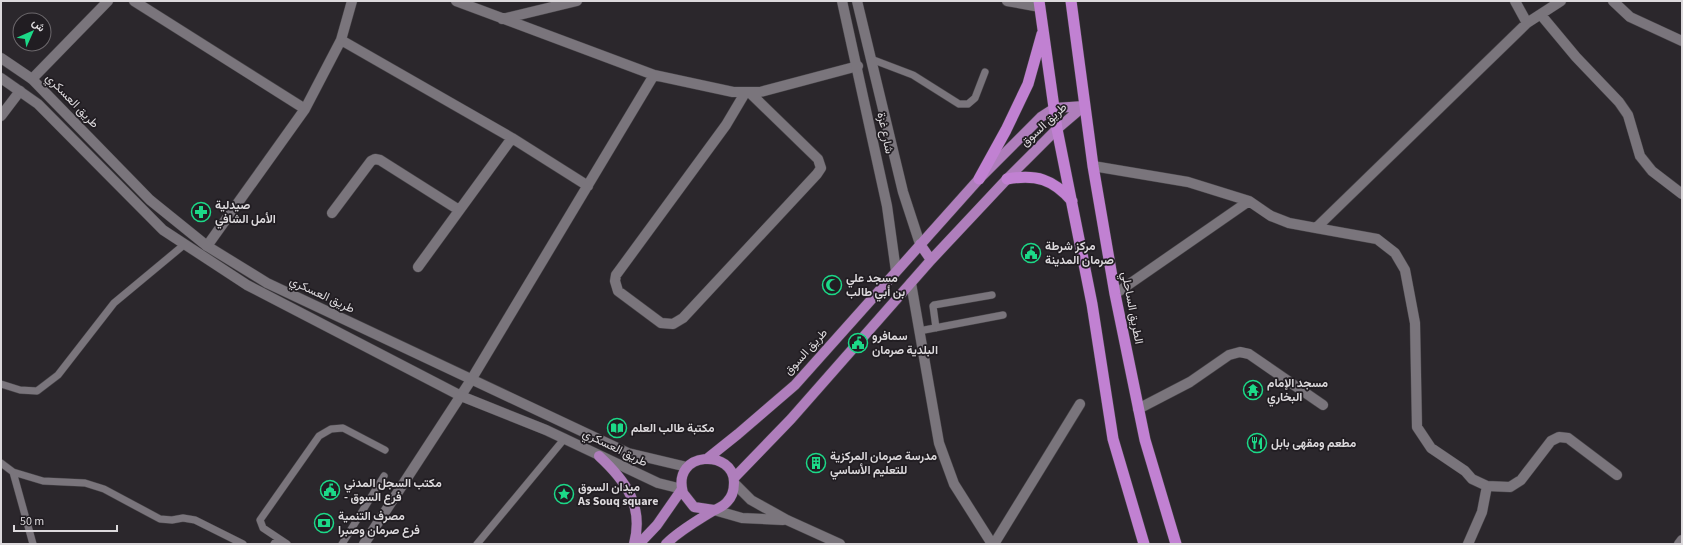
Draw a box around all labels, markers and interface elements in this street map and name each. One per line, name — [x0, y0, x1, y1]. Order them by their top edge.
north arrow — [12, 12, 52, 52]
text: ش — [29, 15, 49, 35]
street label: طريق العسكري — [41, 70, 103, 133]
street label: طريق السوق — [1017, 99, 1071, 151]
street label: شارع غزة — [872, 111, 898, 155]
place label: صيدلية الأمل الشافي — [215, 197, 276, 229]
pharmacy icon: صيدلية الأمل الشافي — [190, 201, 212, 223]
place label: مركز شرطة صرمان المدينة — [1045, 238, 1114, 269]
public building icon: مركز شرطة صرمان المدينة — [1020, 242, 1042, 264]
place label: مسجد علي بن أبي طالب — [846, 270, 905, 302]
street label: الطريق الساحلي — [1116, 270, 1147, 346]
street label: طريق العسكري — [286, 272, 358, 319]
mosque icon: مسجد علي بن أبي طالب — [821, 274, 843, 296]
street label: طريق السوق — [780, 325, 832, 379]
place label: سمافرو البلدية صرمان — [872, 328, 938, 359]
public building icon: سمافرو البلدية صرمان — [847, 332, 869, 354]
place label: مسجد الإمام البخاري — [1267, 375, 1329, 407]
temple icon: مسجد الإمام البخاري — [1242, 379, 1264, 401]
library icon: مكتبة طالب العلم — [606, 417, 628, 439]
place label: مكتبة طالب العلم — [631, 420, 715, 437]
street label: طريق العسكري — [579, 425, 650, 472]
restaurant icon: مطعم ومقهى بابل — [1246, 432, 1268, 454]
place label: مطعم ومقهى بابل — [1271, 435, 1357, 452]
place label: مدرسة صرمان المركزية للتعليم الأساسي — [830, 448, 938, 480]
building icon: مدرسة صرمان المركزية للتعليم الأساسي — [805, 452, 827, 474]
place label: مكتب السجل المدني - فرع السوق — [344, 475, 442, 506]
public building icon: مكتب السجل المدني - فرع السوق — [319, 479, 341, 501]
place label: ميدان السوق As Souq square — [577, 479, 658, 510]
place icon: ميدان السوق As Souq square — [553, 483, 575, 505]
scale bar — [14, 507, 117, 533]
place label: مصرف التنمية فرع صرمان وصبرا — [338, 508, 420, 539]
bank icon: مصرف التنمية فرع صرمان وصبرا — [313, 512, 335, 534]
text: 50 m — [20, 513, 44, 530]

